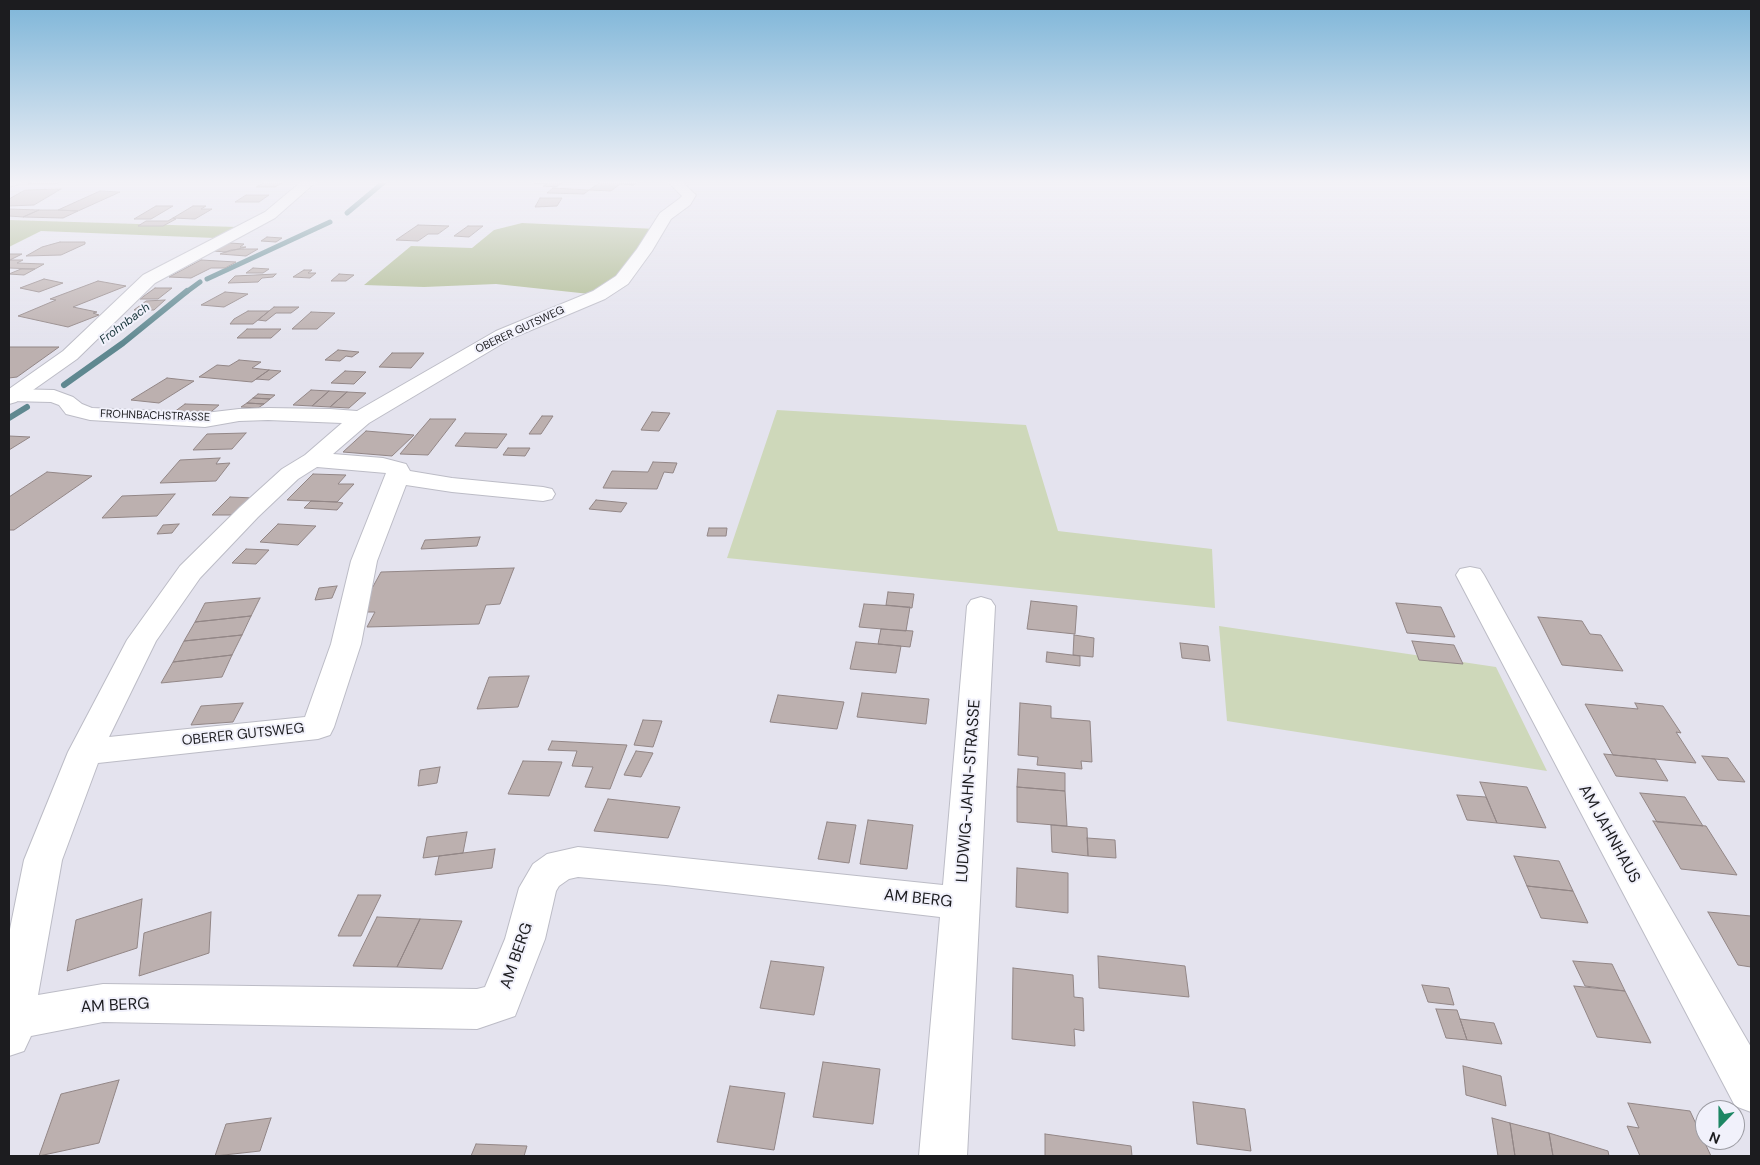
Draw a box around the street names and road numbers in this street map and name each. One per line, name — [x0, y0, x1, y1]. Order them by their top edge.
street label: OBERER GUTSWEG — [473, 304, 567, 356]
street label: FROHNBACHSTRASSE — [100, 407, 210, 425]
street label: LUDWIG-JAHN-STRASSE — [953, 699, 985, 883]
street label: OBERER GUTSWEG — [181, 720, 305, 750]
street label: AM JAHNHAUS — [1574, 782, 1644, 886]
street label: AM BERG — [883, 886, 953, 912]
street label: AM BERG — [497, 920, 537, 992]
street label: AM BERG — [80, 995, 150, 1017]

